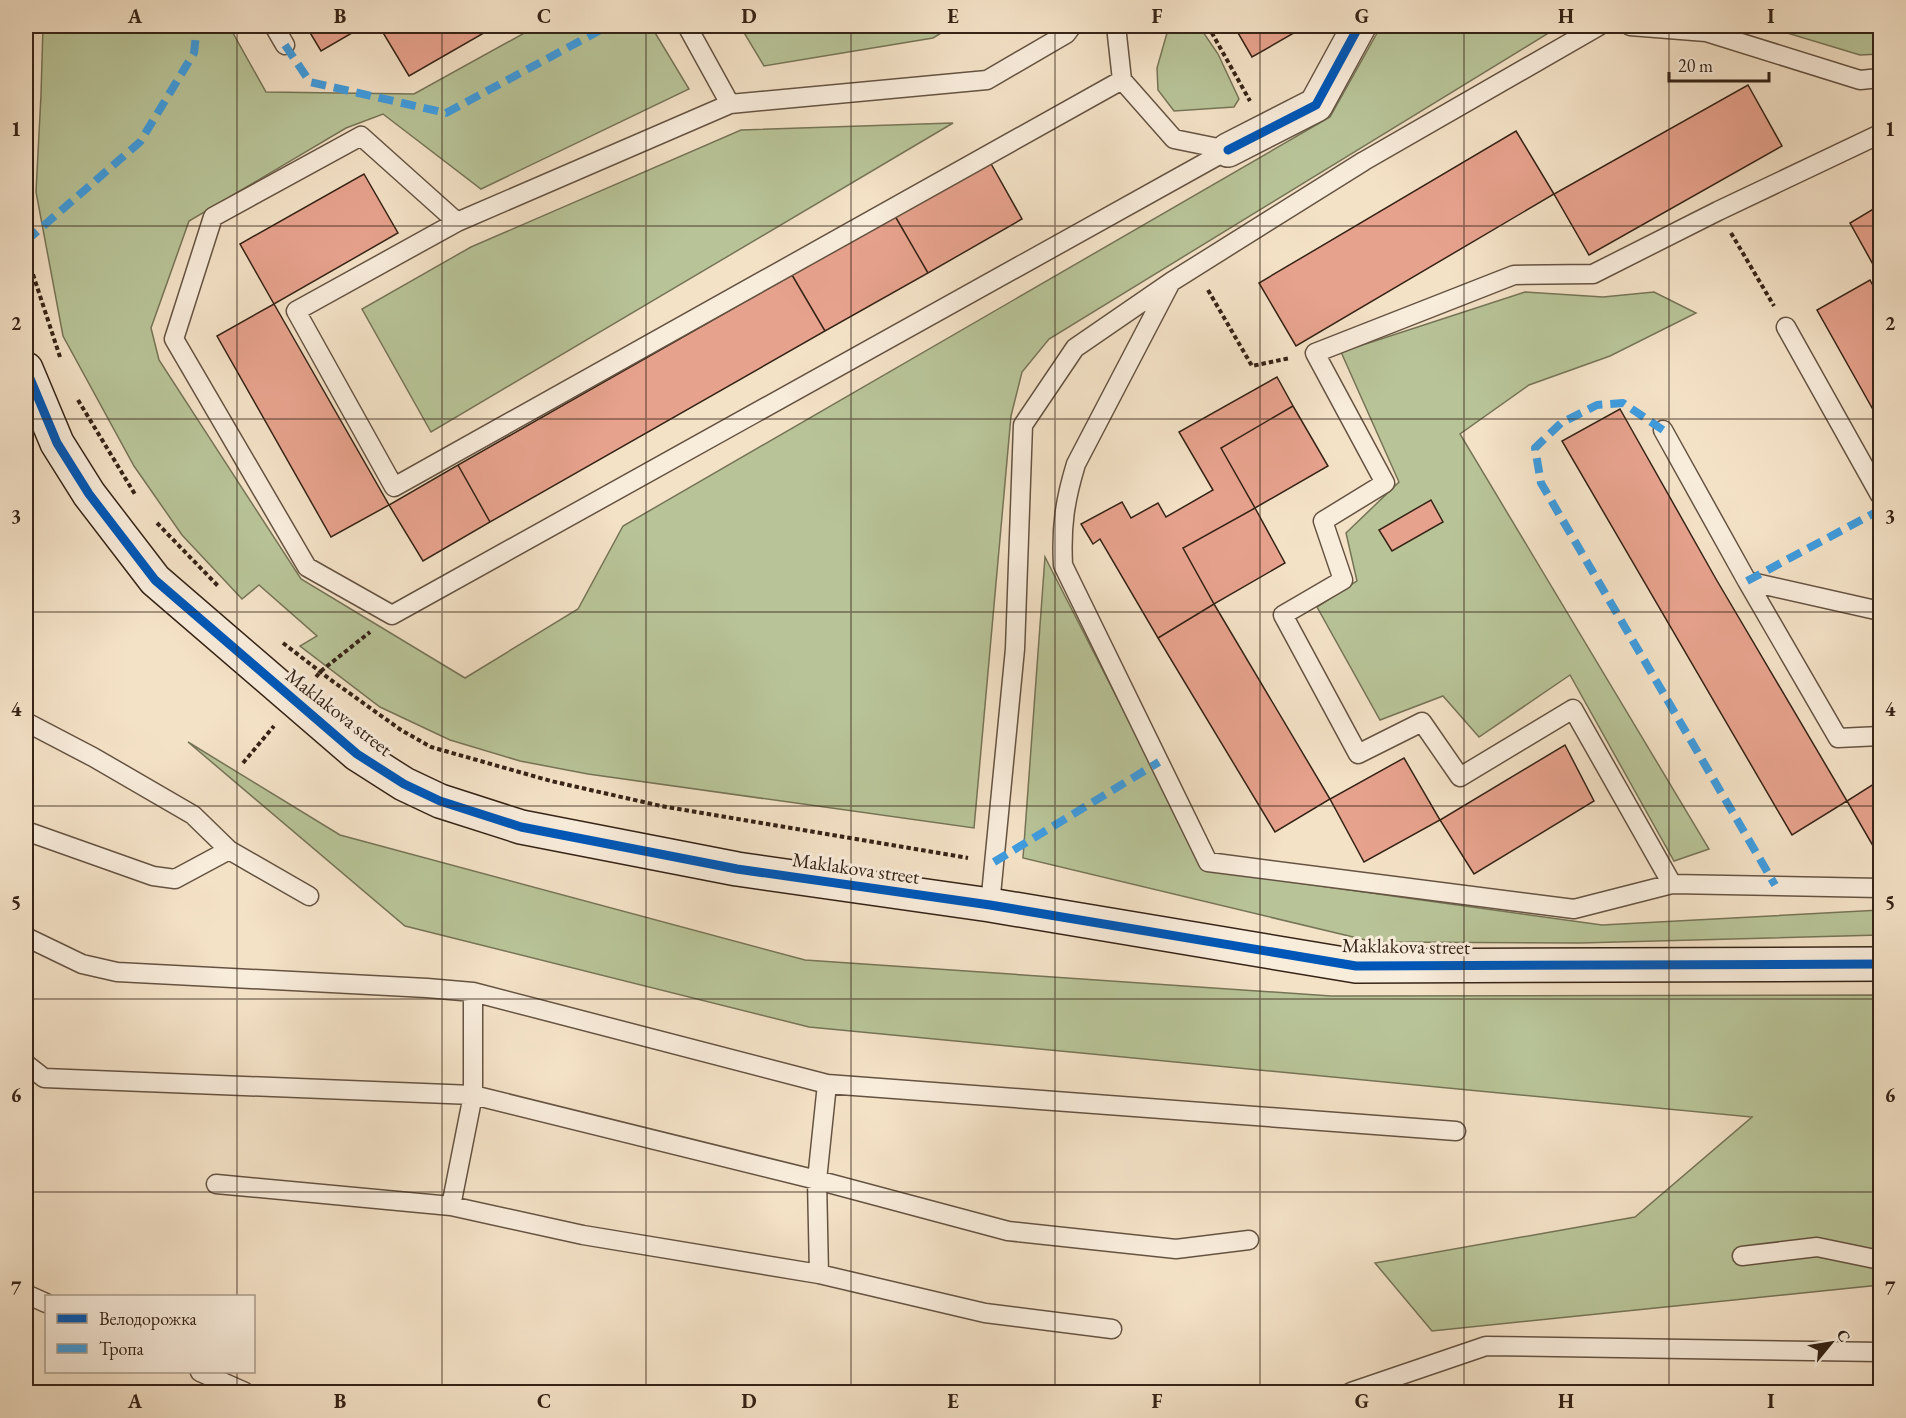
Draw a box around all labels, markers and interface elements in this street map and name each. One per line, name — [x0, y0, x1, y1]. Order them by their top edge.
text: A — [127, 3, 143, 29]
text: B — [334, 3, 346, 29]
text: C — [537, 3, 551, 29]
text: D — [741, 3, 757, 29]
text: E — [947, 3, 959, 29]
text: F — [1152, 3, 1163, 29]
text: G — [1355, 3, 1369, 29]
text: H — [1558, 3, 1574, 29]
text: I — [1767, 3, 1775, 29]
scale bar — [1669, 45, 1770, 83]
text: 20 m — [1678, 54, 1713, 77]
text: 1 — [11, 116, 21, 142]
text: 1 — [1885, 116, 1895, 142]
text: 2 — [11, 310, 22, 336]
text: 2 — [1885, 310, 1896, 336]
text: 3 — [11, 503, 21, 529]
text: 3 — [1885, 503, 1895, 529]
street label: Maklakova street — [280, 662, 398, 762]
text: 4 — [11, 696, 22, 722]
text: 4 — [1885, 696, 1896, 722]
street label: Maklakova street — [791, 846, 922, 890]
text: 5 — [11, 889, 21, 915]
text: 5 — [1885, 889, 1895, 915]
street label: Maklakova street — [1342, 932, 1471, 960]
text: 6 — [11, 1082, 22, 1108]
text: 6 — [1885, 1082, 1896, 1108]
text: 7 — [11, 1275, 22, 1301]
text: 7 — [1885, 1275, 1896, 1301]
legend — [45, 1295, 255, 1373]
text: Велодорожка — [99, 1307, 198, 1330]
north arrow — [1801, 1313, 1861, 1373]
text: С — [1832, 1326, 1855, 1346]
text: Тропа — [99, 1337, 145, 1360]
text: A — [127, 1388, 143, 1414]
text: B — [334, 1388, 346, 1414]
text: C — [537, 1388, 551, 1414]
text: D — [741, 1388, 757, 1414]
text: E — [947, 1388, 959, 1414]
text: F — [1152, 1388, 1163, 1414]
text: G — [1355, 1388, 1369, 1414]
text: H — [1558, 1388, 1574, 1414]
text: I — [1767, 1388, 1775, 1414]

